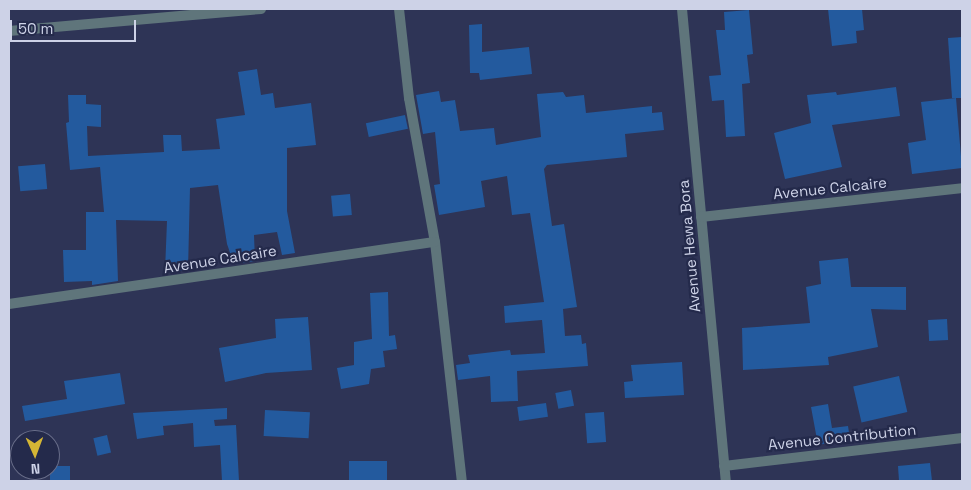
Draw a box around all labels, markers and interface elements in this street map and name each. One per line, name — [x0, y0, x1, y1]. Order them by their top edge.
scale bar — [12, 10, 139, 42]
text: 50 m — [18, 19, 53, 38]
street label: Avenue Calcaire — [772, 173, 888, 203]
street label: Avenue Hewa Bora — [674, 179, 704, 313]
street label: Avenue Calcaire — [162, 241, 278, 277]
street label: Avenue Contribution — [767, 420, 917, 454]
north arrow — [10, 430, 60, 480]
text: N — [30, 460, 41, 478]

